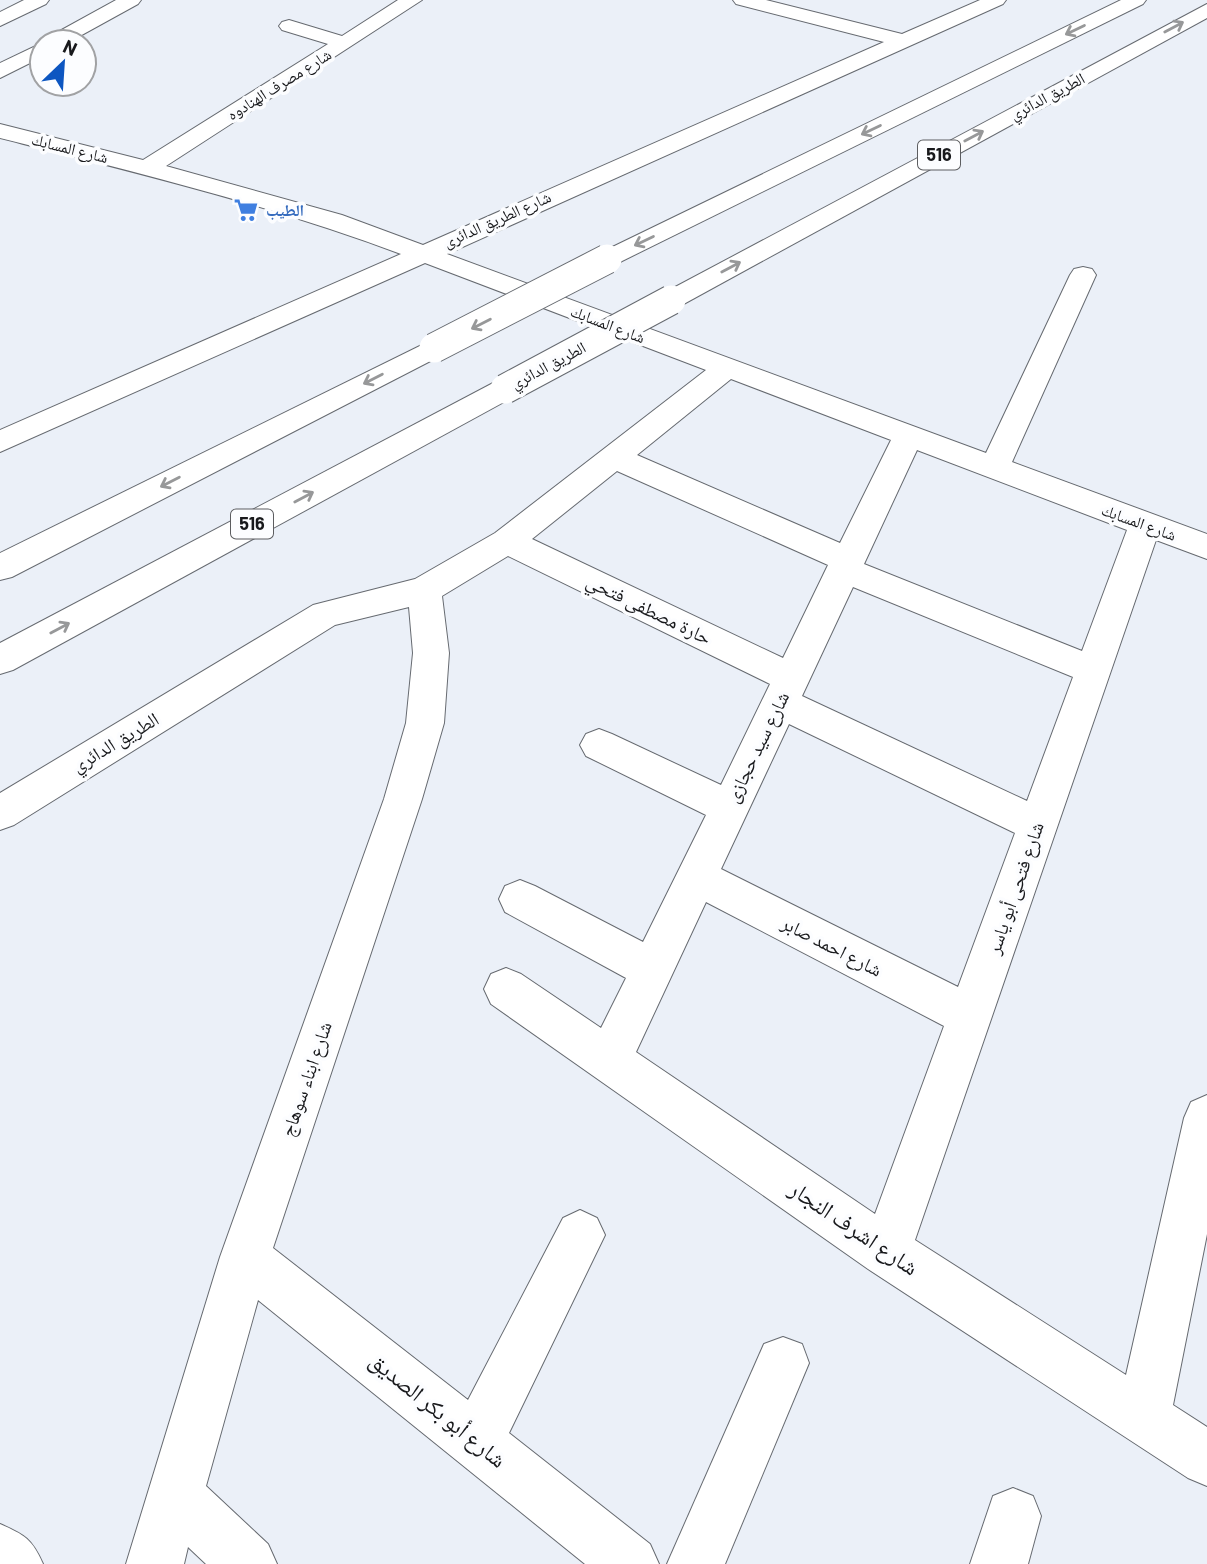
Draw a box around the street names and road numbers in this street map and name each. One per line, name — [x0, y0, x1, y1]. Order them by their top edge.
street label: شارع مصرف الهنادوه — [223, 44, 335, 125]
street label: الطريق الدائري — [1006, 68, 1089, 127]
street label: شارع المسابك — [29, 129, 110, 168]
road number: 516 — [918, 140, 960, 170]
street label: شارع الطريق الدائرى — [440, 186, 554, 253]
street label: شارع المسابك — [568, 301, 648, 348]
street label: الطريق الدائري — [507, 337, 590, 396]
street label: شارع المسابك — [1098, 499, 1179, 546]
road number: 516 — [231, 510, 273, 538]
street label: حارة مصطفى فتحي — [581, 568, 715, 653]
street label: شارع سيد حجازى — [720, 687, 794, 807]
street label: الطريق الدائري — [67, 707, 165, 781]
street label: شارع فتحى أبو ياسر — [981, 819, 1049, 958]
street label: شارع احمد صابر — [777, 910, 886, 982]
street label: شارع ابناء سوهاج — [275, 1018, 337, 1140]
street label: شارع اشرف النجار — [783, 1173, 924, 1282]
street label: شارع أبو بكر الصديق — [363, 1345, 513, 1475]

